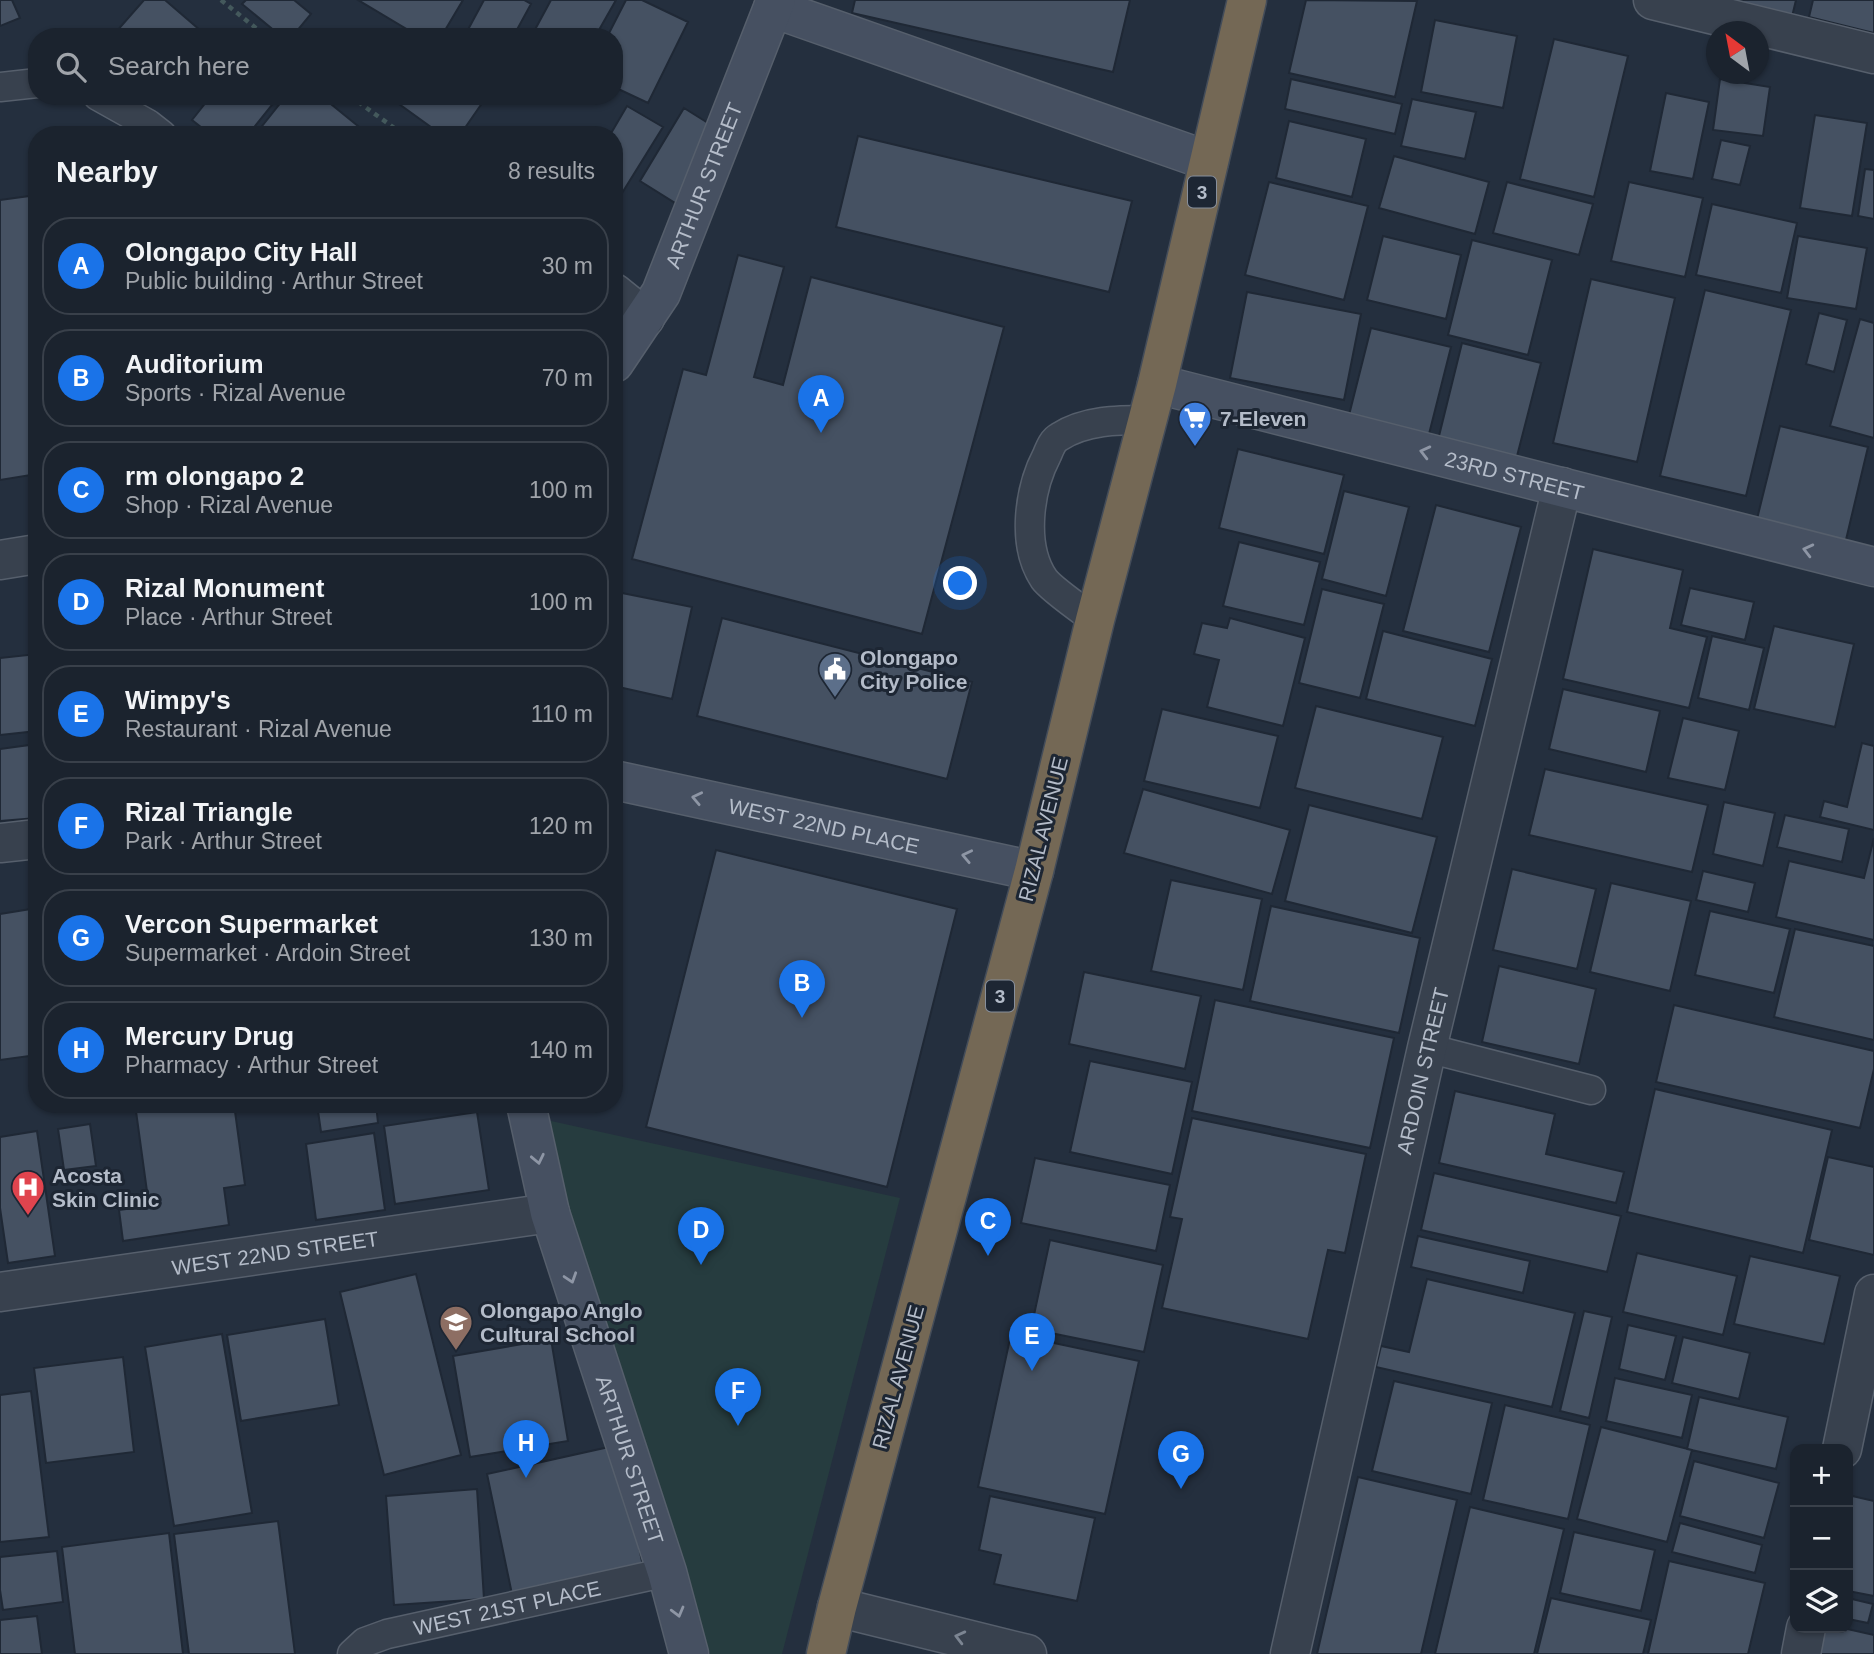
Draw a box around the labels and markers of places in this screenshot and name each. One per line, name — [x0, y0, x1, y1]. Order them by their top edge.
pin: A — [798, 375, 844, 433]
supermarket icon: 7-Eleven — [1176, 399, 1214, 448]
place label: 7-Eleven — [1220, 407, 1306, 430]
place label: Olongapo City Police — [860, 646, 967, 693]
public building icon: Olongapo City Police — [816, 650, 854, 699]
pin: B — [779, 960, 825, 1018]
place label: Acosta Skin Clinic — [52, 1164, 160, 1211]
hospital icon: Acosta Skin Clinic — [9, 1168, 47, 1217]
pin: C — [965, 1198, 1011, 1256]
pin: D — [678, 1207, 724, 1265]
place label: Olongapo Anglo Cultural School — [480, 1299, 643, 1346]
school or university icon: Olongapo Anglo Cultural School — [437, 1303, 475, 1352]
pin: E — [1009, 1313, 1055, 1371]
pin: F — [715, 1368, 761, 1426]
pin: H — [503, 1420, 549, 1478]
pin: G — [1158, 1431, 1204, 1489]

